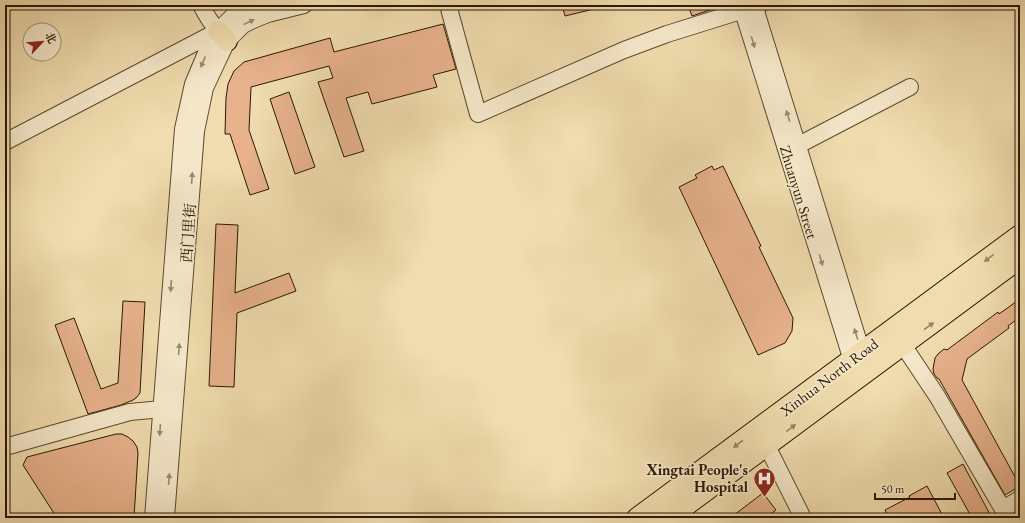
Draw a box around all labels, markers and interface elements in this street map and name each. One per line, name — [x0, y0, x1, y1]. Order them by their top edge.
one-way arrow — [243, 19, 254, 25]
north arrow — [22, 22, 62, 62]
text: 北 — [42, 30, 60, 46]
one-way arrow — [750, 37, 756, 49]
one-way arrow — [200, 56, 206, 67]
one-way arrow — [785, 110, 791, 122]
street label: Zhuanyun Street — [776, 143, 822, 241]
one-way arrow — [189, 172, 196, 184]
street label: 西门里街 — [176, 202, 200, 264]
one-way arrow — [818, 254, 824, 266]
one-way arrow — [983, 254, 994, 263]
one-way arrow — [168, 280, 175, 292]
one-way arrow — [923, 322, 934, 330]
one-way arrow — [853, 328, 859, 340]
street label: Xinhua North Road — [775, 334, 882, 421]
one-way arrow — [176, 343, 183, 356]
one-way arrow — [157, 424, 164, 436]
one-way arrow — [785, 424, 796, 432]
one-way arrow — [733, 440, 743, 448]
place label: Xingtai People's Hospital — [645, 460, 749, 496]
hospital icon: Xingtai People's Hospital — [751, 465, 777, 498]
one-way arrow — [166, 473, 173, 485]
scale bar — [875, 475, 955, 501]
text: 50 m — [881, 481, 905, 497]

